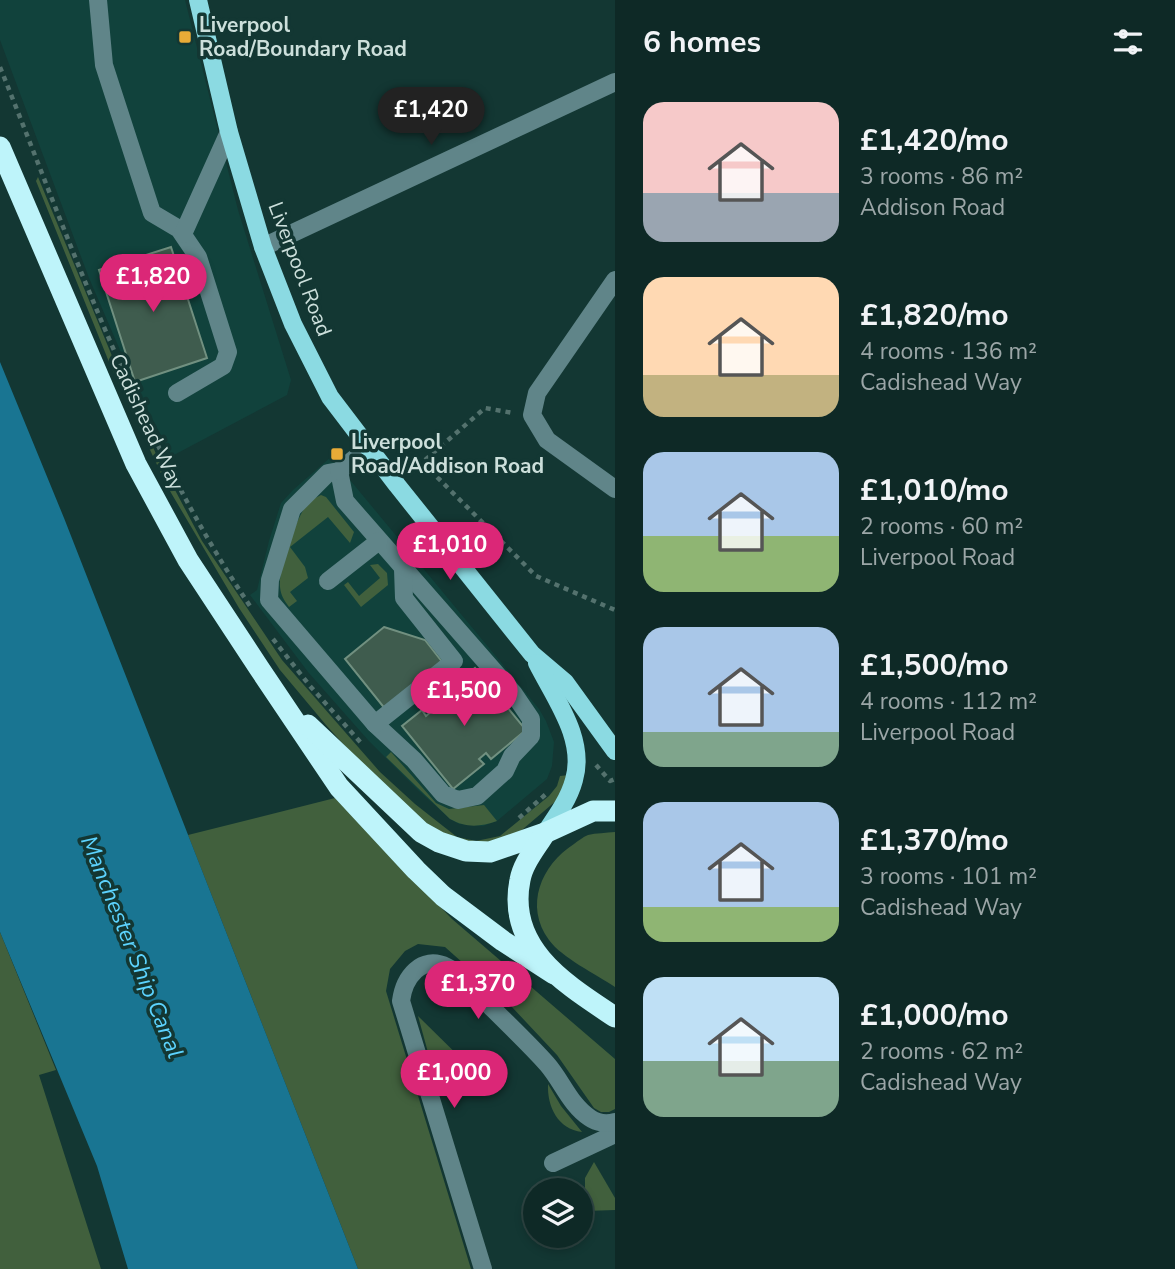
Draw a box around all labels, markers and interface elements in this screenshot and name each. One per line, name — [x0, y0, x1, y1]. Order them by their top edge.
place label: Liverpool Road/Boundary Road — [199, 11, 407, 63]
text: 6 homes — [643, 22, 761, 63]
icon: filters — [1109, 23, 1147, 61]
marker: Liverpool Road/Boundary Road — [177, 29, 193, 45]
pin: £1,420 — [374, 88, 488, 147]
text: £1,420 — [394, 94, 468, 125]
text: £1,420/mo — [860, 120, 1009, 161]
icon: home — [699, 130, 783, 214]
text: 3 rooms · 86 m² — [860, 161, 1023, 192]
text: Addison Road — [860, 192, 1005, 223]
street label: Liverpool Road — [262, 198, 338, 340]
pin: £1,820 — [96, 254, 210, 314]
text: £1,820 — [116, 261, 190, 292]
text: £1,820/mo — [860, 295, 1009, 336]
icon: home — [699, 305, 783, 389]
text: 4 rooms · 136 m² — [860, 336, 1037, 367]
street label: Cadishead Way — [103, 349, 191, 495]
text: Cadishead Way — [860, 367, 1022, 398]
place label: Liverpool Road/Addison Road — [351, 428, 544, 480]
marker: Liverpool Road/Addison Road — [329, 446, 345, 462]
text: £1,010/mo — [860, 470, 1009, 511]
icon: home — [699, 480, 783, 564]
text: 2 rooms · 60 m² — [860, 511, 1023, 542]
pin: £1,010 — [393, 522, 507, 582]
text: £1,010 — [413, 529, 487, 560]
text: Liverpool Road — [860, 542, 1015, 573]
text: £1,500/mo — [860, 645, 1009, 686]
icon: home — [699, 655, 783, 739]
pin: £1,500 — [407, 668, 521, 728]
text: £1,500 — [427, 675, 501, 706]
text: 4 rooms · 112 m² — [860, 686, 1037, 717]
text: Liverpool Road — [860, 717, 1015, 748]
text: £1,370/mo — [860, 820, 1009, 861]
icon: home — [699, 830, 783, 914]
water label: Manchester Ship Canal — [73, 831, 191, 1063]
text: 3 rooms · 101 m² — [860, 861, 1037, 892]
text: Cadishead Way — [860, 892, 1022, 923]
pin: £1,370 — [421, 962, 535, 1021]
text: £1,370 — [441, 968, 515, 999]
text: £1,000/mo — [860, 995, 1009, 1036]
icon: home — [699, 1005, 783, 1089]
text: 2 rooms · 62 m² — [860, 1036, 1023, 1067]
pin: £1,000 — [397, 1050, 511, 1110]
text: £1,000 — [417, 1057, 491, 1088]
text: Cadishead Way — [860, 1067, 1022, 1098]
map controls — [523, 1178, 593, 1248]
button: layers — [523, 1178, 593, 1248]

